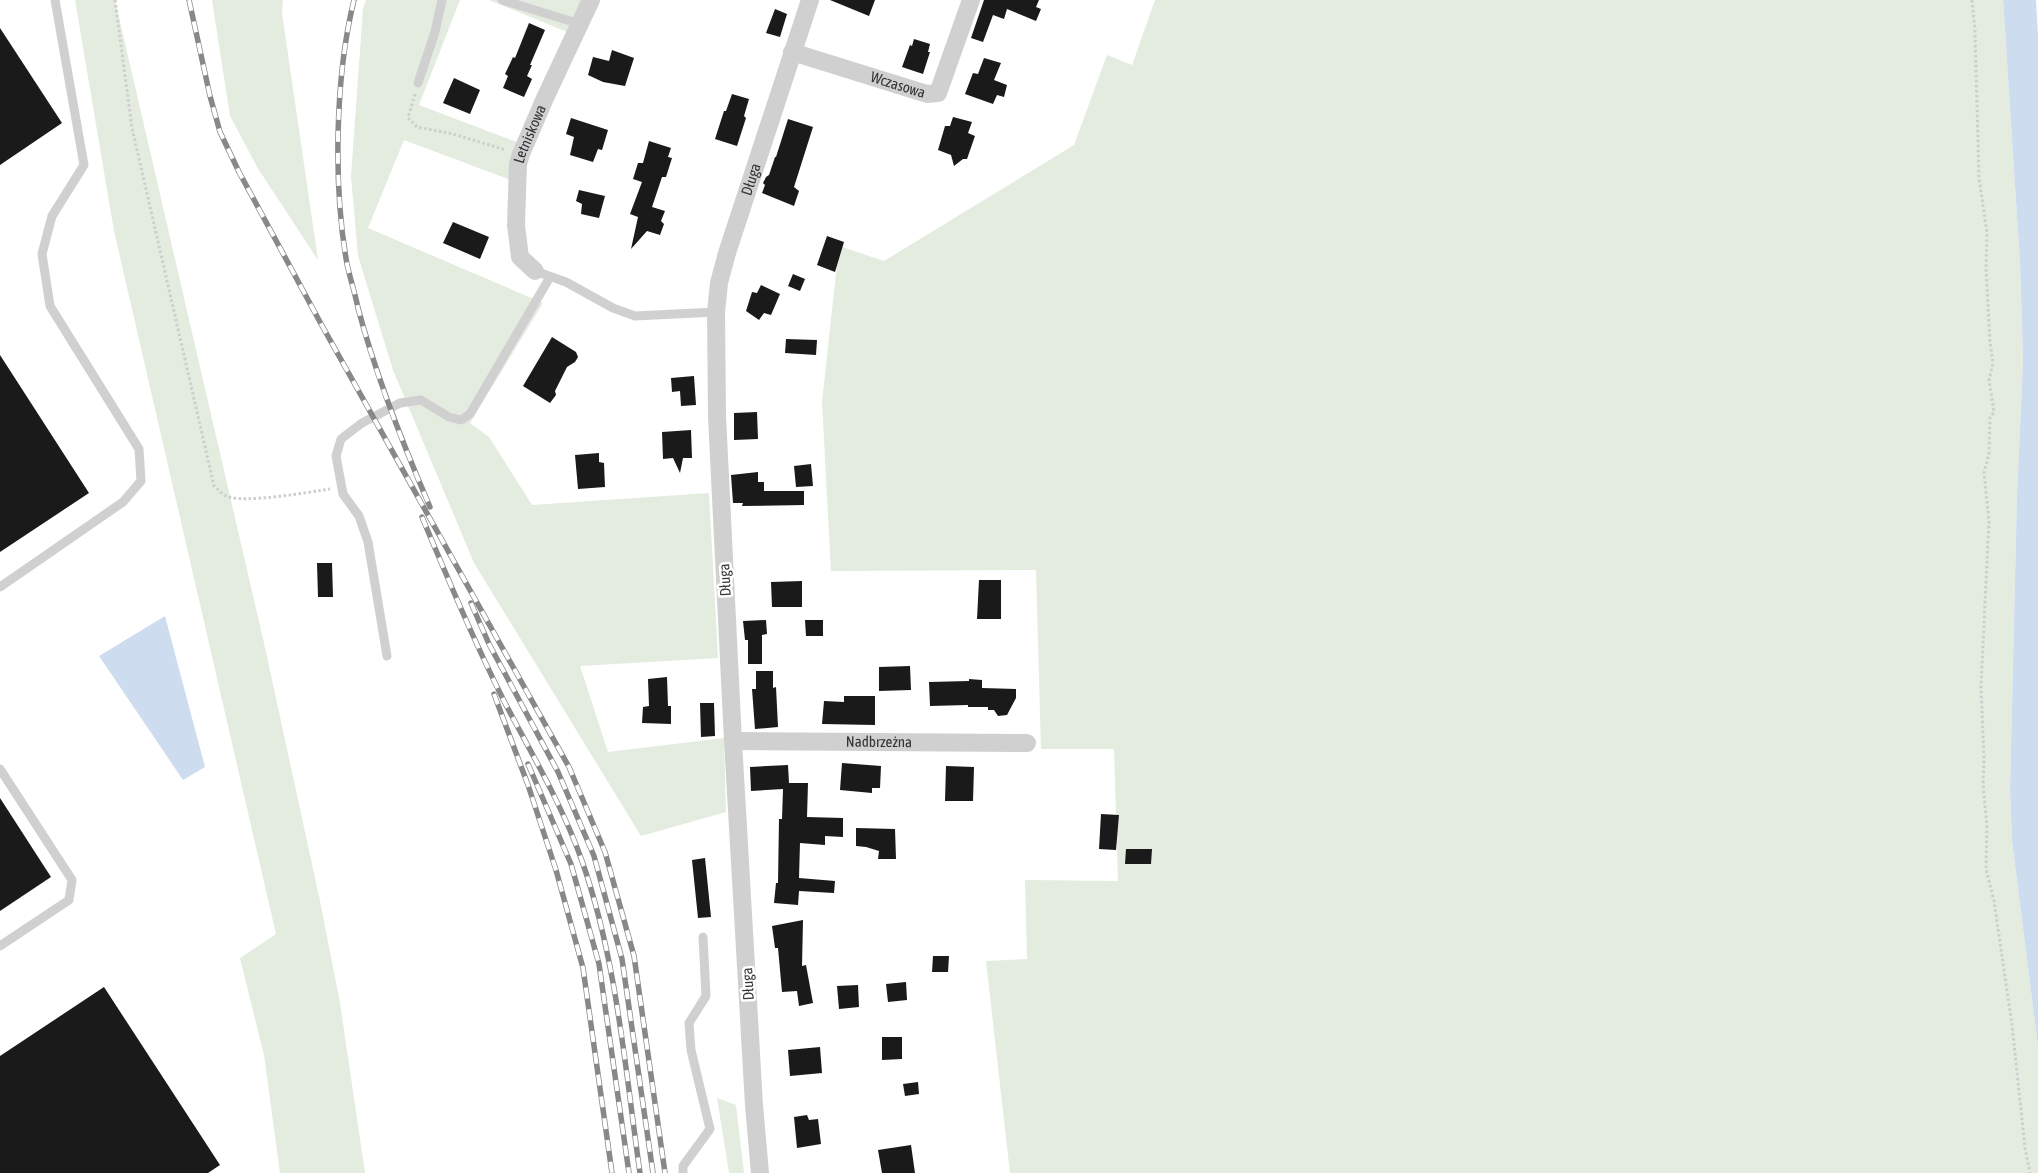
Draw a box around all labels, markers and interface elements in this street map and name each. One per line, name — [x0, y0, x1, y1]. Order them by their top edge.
street label: Wczasowa — [869, 68, 928, 101]
street label: Letniskowa — [510, 102, 549, 165]
street label: Długa — [738, 161, 764, 197]
street label: Długa — [715, 563, 734, 597]
street label: Nadbrzeżna — [846, 733, 912, 750]
street label: Długa — [738, 967, 757, 1001]

